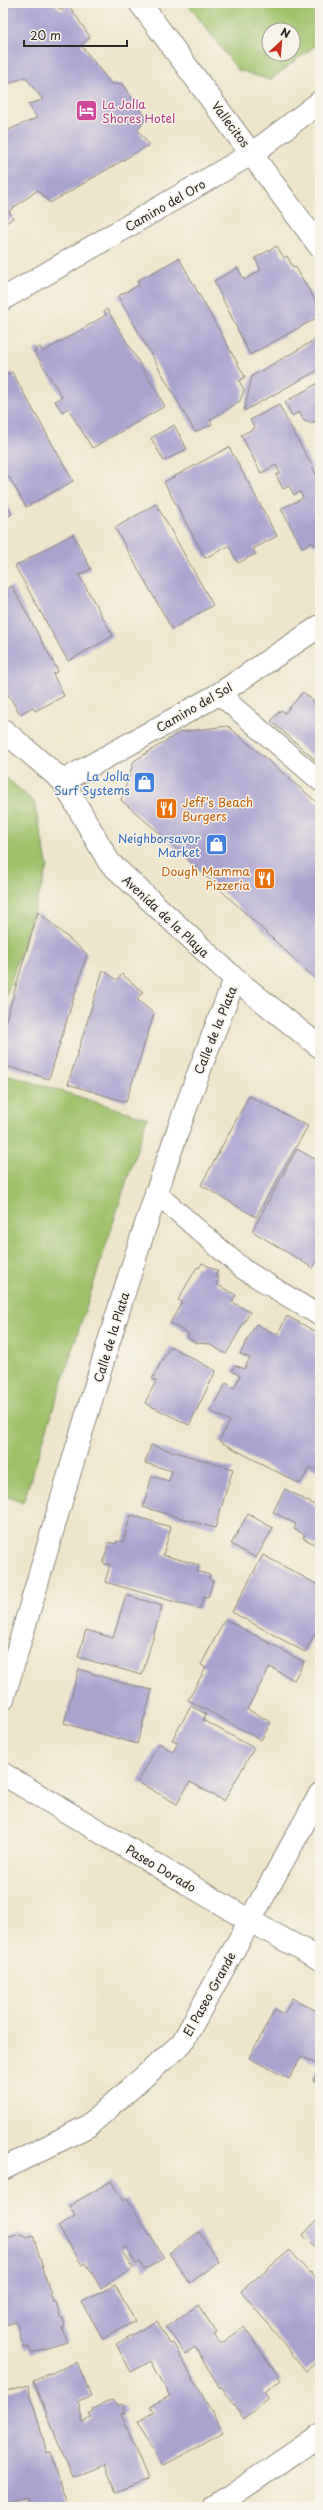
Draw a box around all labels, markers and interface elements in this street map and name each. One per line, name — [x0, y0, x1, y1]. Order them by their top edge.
scale bar — [24, 22, 127, 48]
north arrow — [261, 22, 301, 62]
text: N — [278, 23, 294, 42]
text: 20 m — [30, 26, 61, 44]
place label: La Jolla Shores Hotel — [102, 95, 175, 127]
street label: Vallecitos — [208, 97, 255, 151]
hotel icon: La Jolla Shores Hotel — [74, 98, 100, 124]
street label: Camino del Oro — [121, 174, 209, 235]
street label: Camino del Sol — [152, 678, 236, 736]
place label: La Jolla Surf Systems — [54, 767, 131, 799]
shop icon: La Jolla Surf Systems — [132, 770, 158, 796]
place label: Jeff's Beach Burgers — [182, 793, 253, 825]
restaurant icon: Jeff's Beach Burgers — [154, 796, 180, 822]
place label: Neighborsavor Market — [118, 829, 201, 861]
shop icon: Neighborsavor Market — [203, 832, 229, 858]
place label: Dough Mamma Pizzeria — [161, 862, 251, 894]
restaurant icon: Dough Mamma Pizzeria — [252, 865, 278, 891]
street label: Avenida de la Playa — [118, 871, 214, 962]
street label: Calle de la Plata — [189, 983, 241, 1077]
street label: Calle de la Plata — [89, 1289, 133, 1384]
street label: Paseo Dorado — [122, 1840, 200, 1896]
street label: El Paseo Grande — [178, 1948, 240, 2040]

